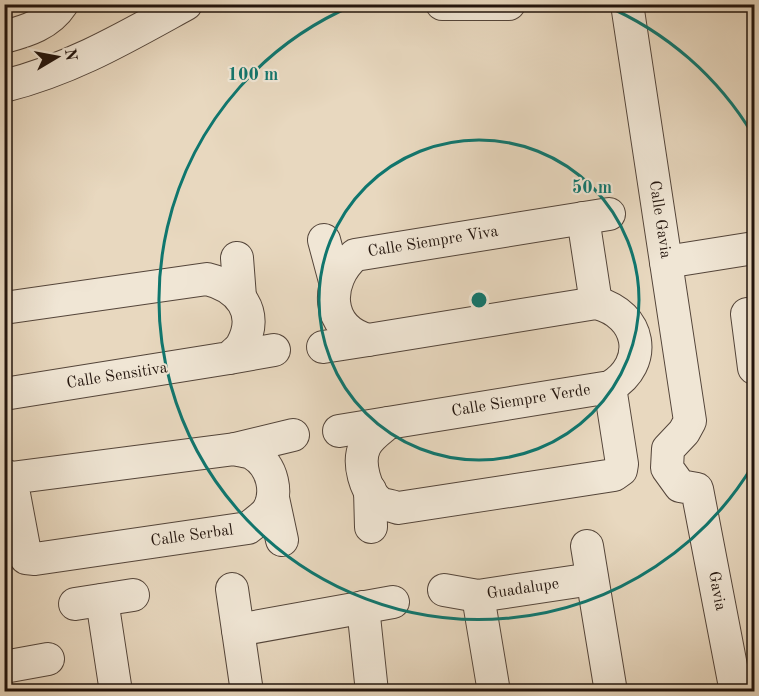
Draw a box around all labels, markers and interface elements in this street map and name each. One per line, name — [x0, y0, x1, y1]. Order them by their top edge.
north arrow — [27, 27, 87, 87]
text: N — [61, 47, 79, 63]
text: 100 m — [228, 66, 278, 84]
text: 50 m — [572, 179, 612, 197]
street label: Calle Gavia — [646, 179, 673, 260]
street label: Calle Siempre Viva — [367, 224, 500, 260]
centre of rings — [469, 290, 489, 310]
street label: Calle Sensitiva — [65, 360, 169, 392]
street label: Calle Siempre Verde — [450, 382, 592, 420]
street label: Calle Serbal — [150, 522, 234, 550]
street label: Gavia — [705, 570, 728, 612]
street label: Guadalupe — [486, 576, 560, 603]

